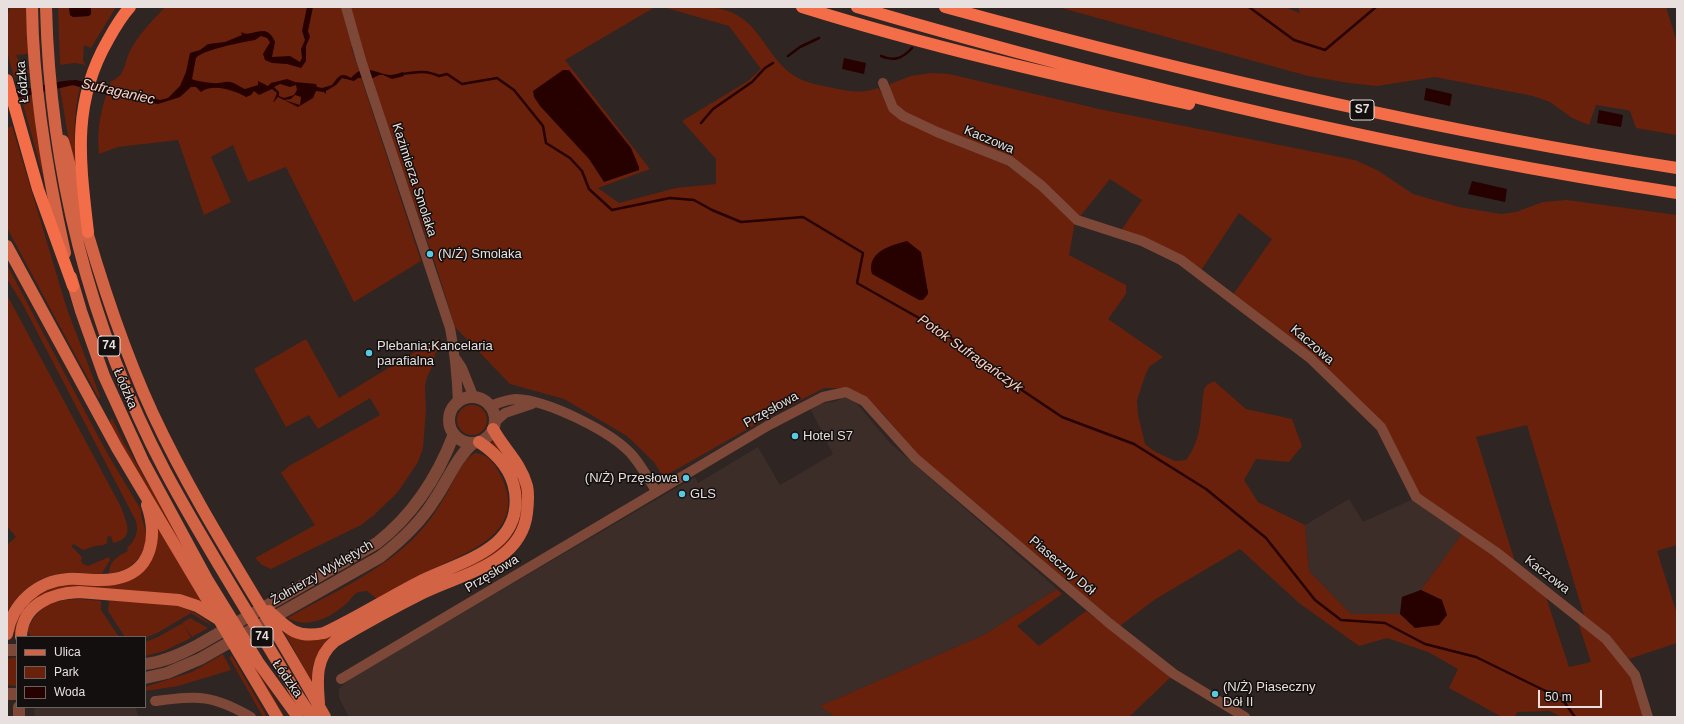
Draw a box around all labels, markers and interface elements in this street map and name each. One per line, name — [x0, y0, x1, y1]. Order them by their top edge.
street label: Łódzka — [13, 60, 33, 104]
water label: Sufraganiec — [80, 75, 156, 109]
road number: S7 — [1350, 100, 1374, 120]
street label: Kazimierza Smolaka — [388, 121, 440, 239]
street label: Kaczowa — [962, 123, 1016, 157]
place label: (N/Ż) Smolaka — [438, 246, 522, 262]
marker: (N/Ż) Smolaka — [425, 249, 435, 259]
water label: Potok Sufragańczyk — [914, 311, 1026, 397]
street label: Kaczowa — [1287, 322, 1337, 368]
road number: 74 — [98, 336, 120, 356]
place label: Plebania;Kancelaria parafialna — [377, 338, 493, 369]
marker: Plebania;Kancelaria parafialna — [364, 348, 374, 358]
street label: Łódzka — [110, 367, 140, 411]
street label: Przęsłowa — [741, 389, 801, 431]
place label: Hotel S7 — [803, 428, 853, 444]
marker: Hotel S7 — [790, 431, 800, 441]
place label: (N/Ż) Przęsłowa — [585, 470, 678, 486]
marker: (N/Ż) Przęsłowa — [681, 473, 691, 483]
place label: GLS — [690, 486, 716, 502]
marker: GLS — [677, 489, 687, 499]
street label: Piaseczny Dół — [1026, 533, 1098, 599]
street label: Żołnierzy Wyklętych — [268, 537, 376, 609]
street label: Przęsłowa — [462, 552, 522, 596]
street label: Kaczowa — [1521, 553, 1573, 597]
road number: 74 — [251, 627, 273, 647]
legend — [16, 636, 146, 708]
text: Ulica — [54, 645, 81, 659]
street label: Łódzka — [269, 657, 305, 701]
text: Park — [54, 665, 79, 679]
place label: (N/Ż) Piaseczny Dół II — [1223, 679, 1315, 710]
scale bar — [1540, 682, 1604, 708]
text: Woda — [54, 685, 85, 699]
marker: (N/Ż) Piaseczny Dół II — [1210, 689, 1220, 699]
text: 50 m — [1545, 690, 1572, 704]

